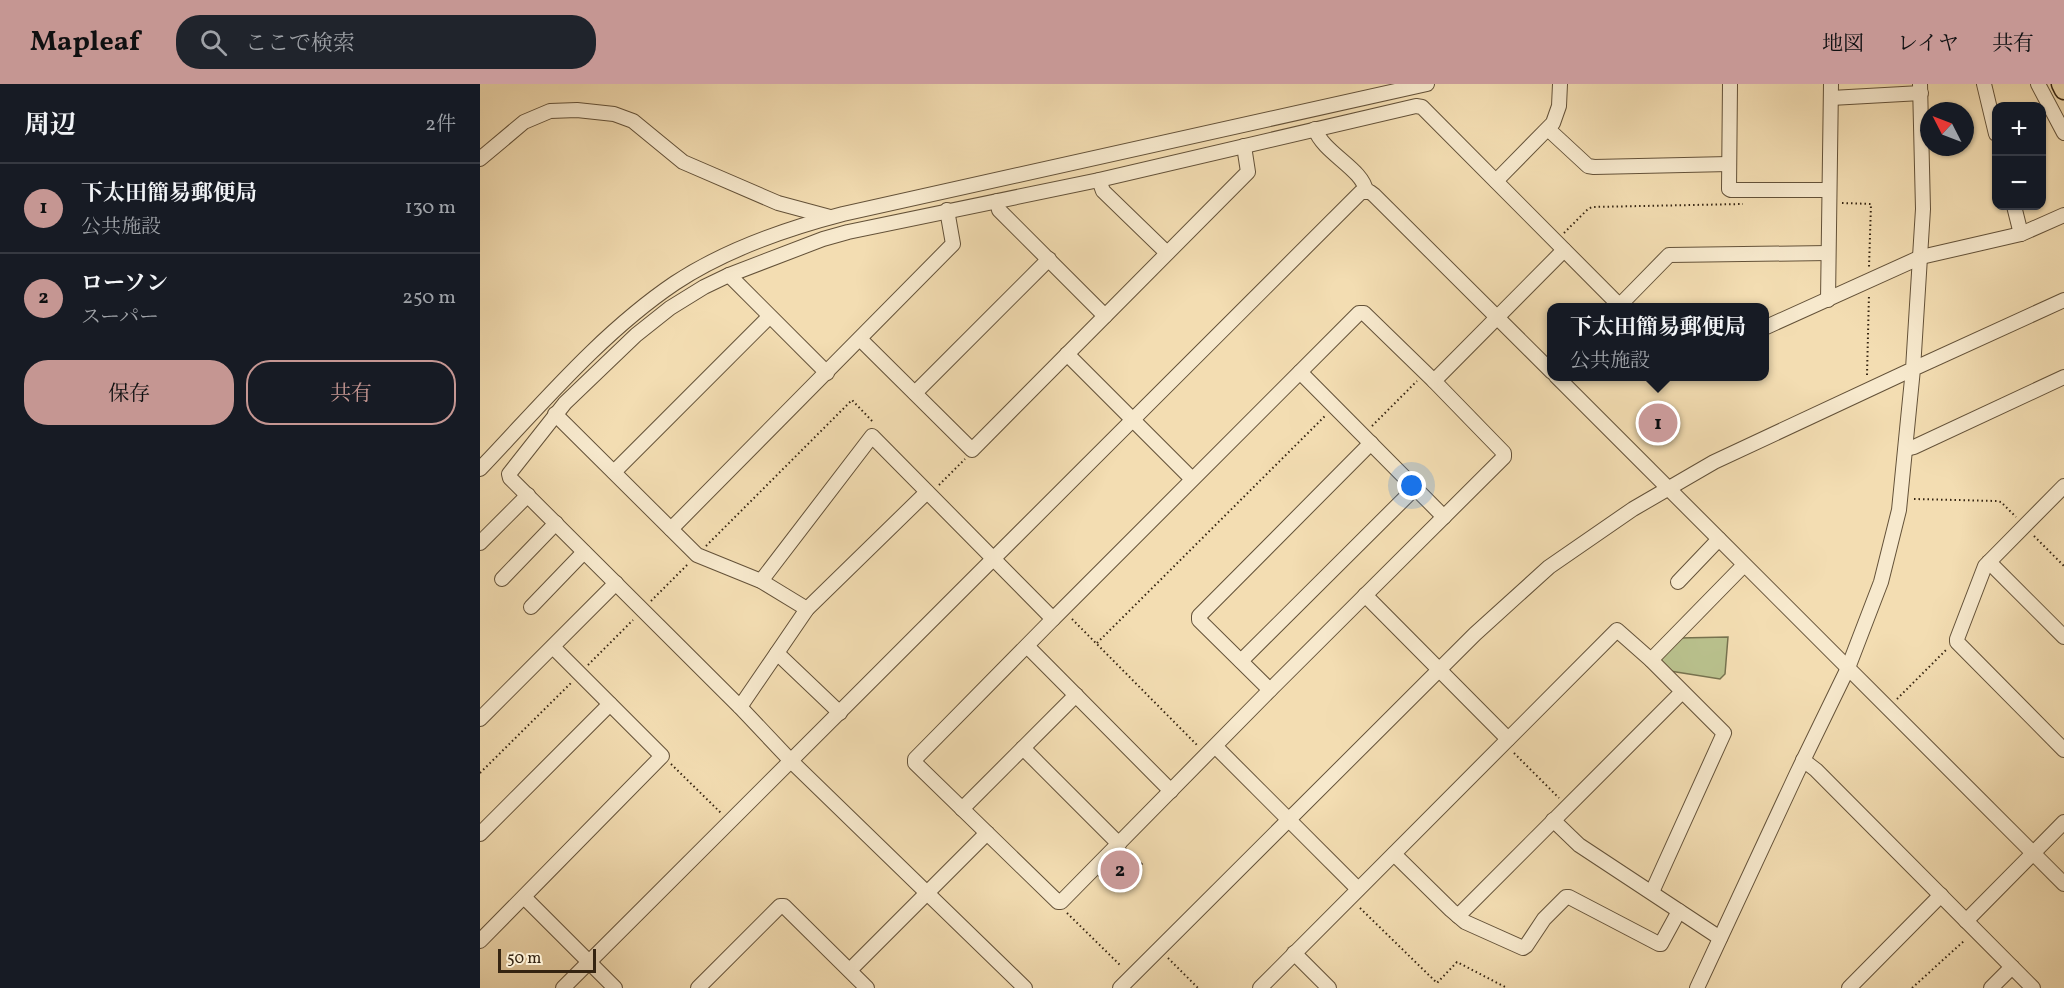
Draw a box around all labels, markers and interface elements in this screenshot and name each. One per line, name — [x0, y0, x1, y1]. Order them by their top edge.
search box — [176, 15, 596, 69]
text: Mapleaf — [30, 23, 140, 62]
icon: search — [197, 26, 230, 59]
text: ここで検索 — [245, 29, 355, 60]
text: 地図 — [1822, 30, 1864, 59]
text: レイヤ — [1897, 30, 1959, 59]
text: 共有 — [1992, 30, 2034, 59]
north arrow — [1920, 102, 1974, 156]
map controls — [1992, 102, 2046, 210]
button: + — [1992, 102, 2046, 156]
text: 周辺 — [24, 108, 76, 144]
text: 2件 — [425, 111, 456, 139]
button: − — [1992, 156, 2046, 210]
text: 下太田簡易郵便局 — [81, 179, 257, 210]
text: 1 — [39, 194, 48, 222]
text: 130 m — [405, 194, 456, 222]
text: 公共施設 — [81, 214, 161, 242]
text: ローソン — [81, 269, 168, 300]
text: 2 — [38, 284, 49, 312]
text: 250 m — [402, 284, 456, 312]
popup — [1547, 303, 1769, 381]
text: スーパー — [81, 304, 159, 332]
text: 下太田簡易郵便局 — [1570, 313, 1746, 344]
text: 公共施設 — [1570, 348, 1650, 376]
button: 保存 — [24, 360, 234, 425]
button: 共有 — [246, 360, 456, 425]
pin: 1 — [1638, 400, 1678, 446]
your location — [1397, 471, 1426, 500]
pin: 2 — [1100, 848, 1140, 892]
scale bar — [498, 946, 596, 974]
text: 50 m — [507, 948, 541, 970]

